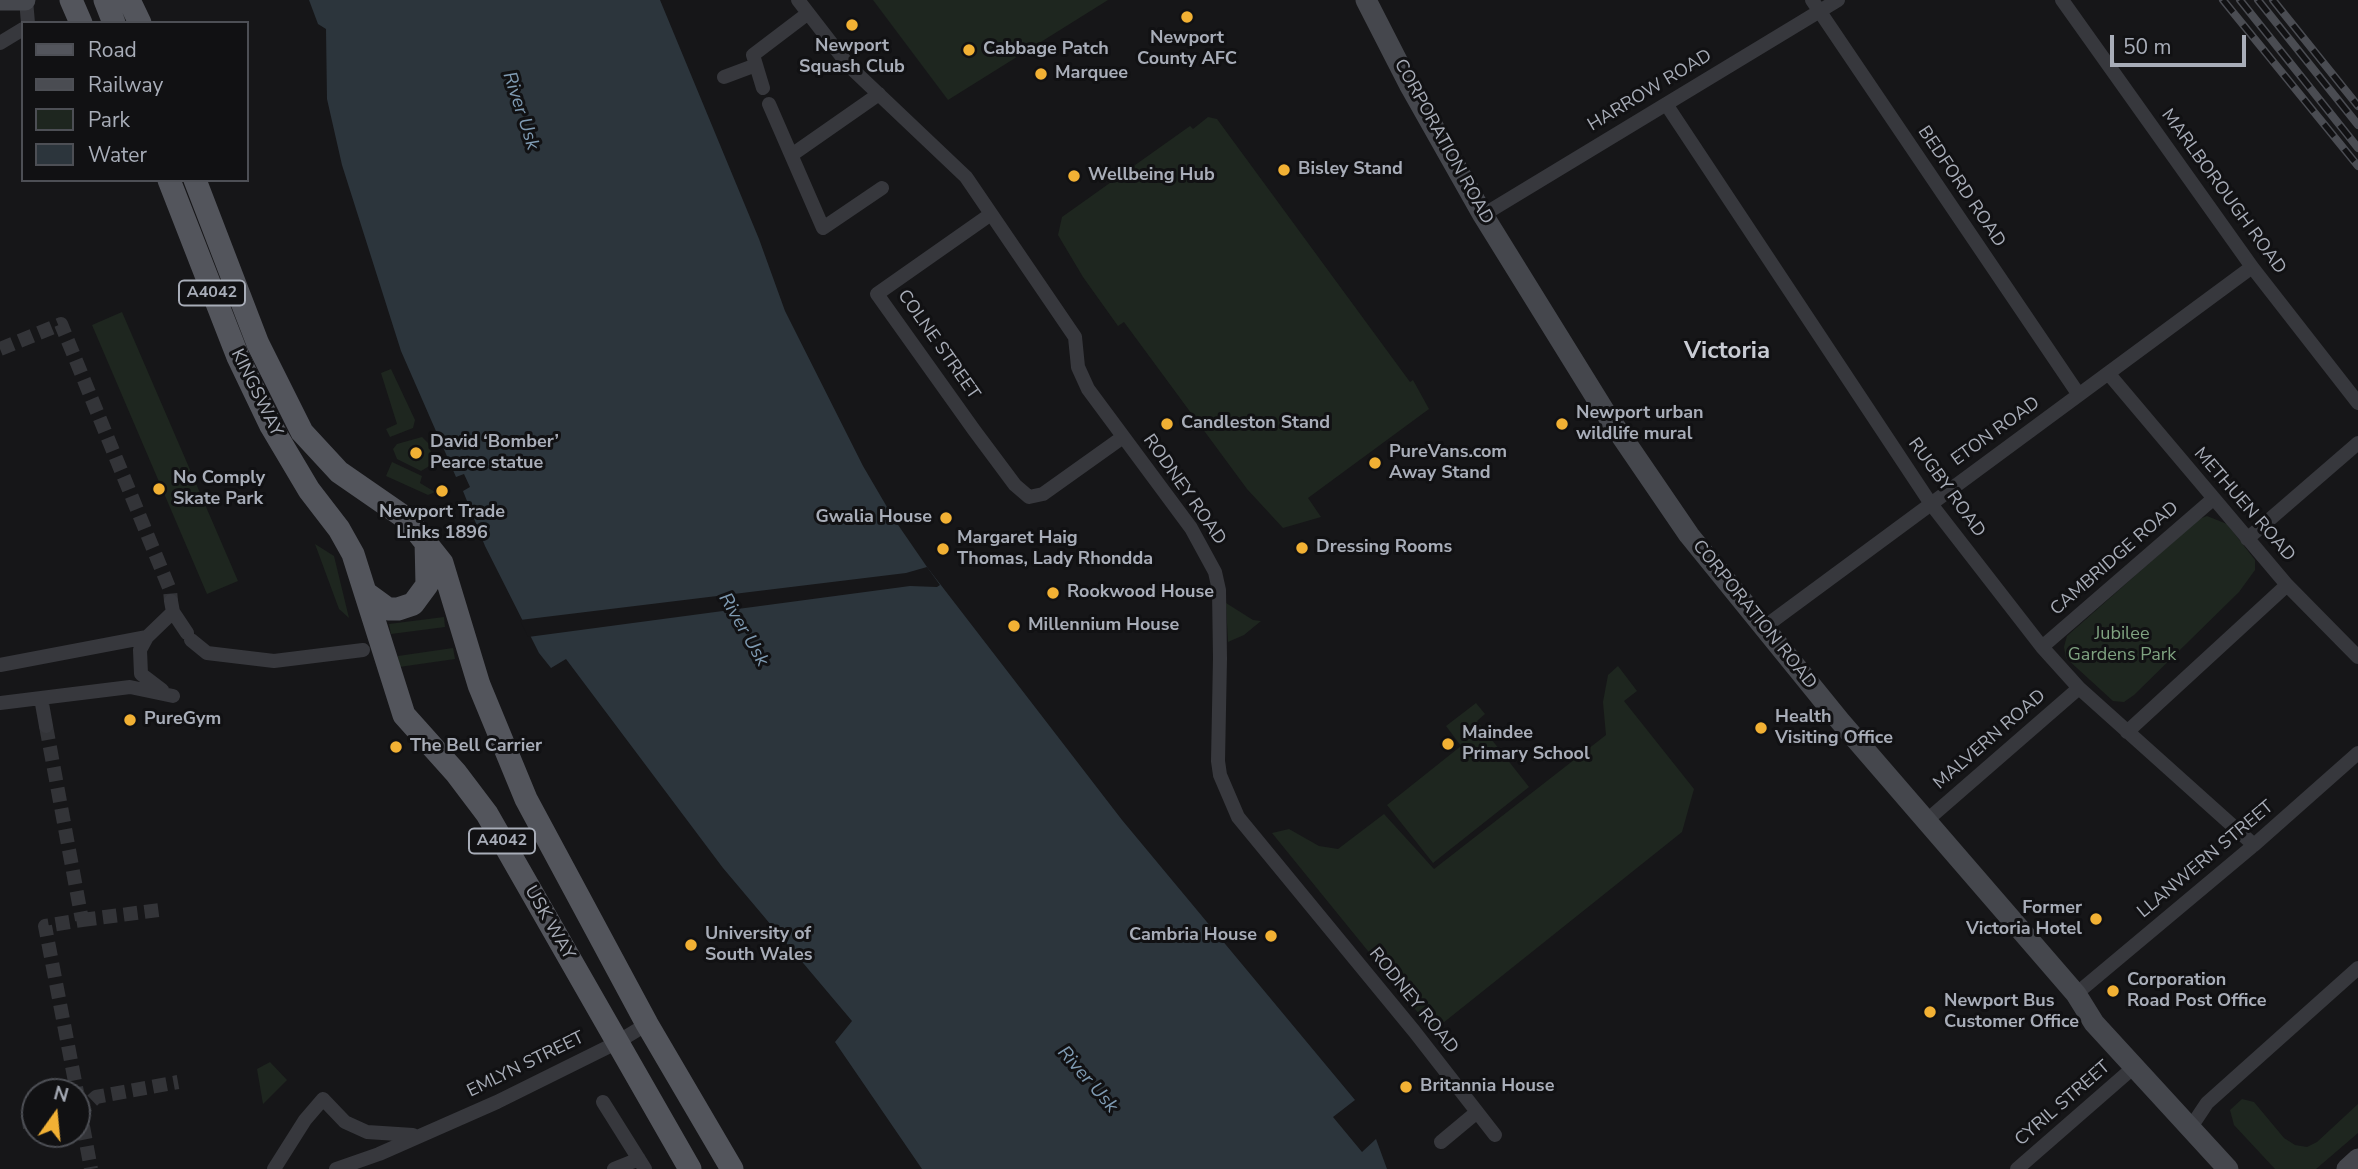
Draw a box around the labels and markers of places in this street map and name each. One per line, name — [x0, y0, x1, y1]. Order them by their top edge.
marker: Newport County AFC — [1179, 9, 1195, 25]
marker: Newport Squash Club — [844, 17, 860, 33]
place label: Newport County AFC — [1137, 28, 1237, 70]
place label: Newport Squash Club — [799, 36, 905, 78]
place label: Cabbage Patch — [983, 39, 1109, 61]
marker: Cabbage Patch — [961, 42, 977, 58]
place label: Marquee — [1055, 63, 1128, 85]
marker: Marquee — [1033, 66, 1049, 82]
place label: Bisley Stand — [1298, 159, 1403, 181]
marker: Bisley Stand — [1276, 162, 1292, 178]
place label: Wellbeing Hub — [1088, 165, 1215, 187]
marker: Wellbeing Hub — [1066, 168, 1082, 184]
place label: Newport urban wildlife mural — [1576, 403, 1704, 446]
place label: Candleston Stand — [1181, 413, 1330, 435]
marker: Candleston Stand — [1159, 416, 1175, 432]
marker: Newport urban wildlife mural — [1554, 416, 1570, 432]
place label: David ‘Bomber’ Pearce statue — [430, 432, 559, 474]
place label: PureVans.com Away Stand — [1389, 442, 1507, 484]
marker: David ‘Bomber’ Pearce statue — [408, 445, 424, 461]
marker: PureVans.com Away Stand — [1367, 455, 1383, 471]
place label: No Comply Skate Park — [173, 468, 265, 510]
marker: No Comply Skate Park — [151, 481, 167, 497]
marker: Newport Trade Links 1896 — [434, 483, 450, 499]
place label: Newport Trade Links 1896 — [379, 502, 505, 544]
place label: Gwalia House — [815, 507, 932, 529]
marker: Gwalia House — [938, 510, 954, 526]
place label: Margaret Haig Thomas, Lady Rhondda — [957, 528, 1153, 570]
place label: Dressing Rooms — [1316, 537, 1452, 559]
marker: Dressing Rooms — [1294, 540, 1310, 556]
marker: Margaret Haig Thomas, Lady Rhondda — [935, 541, 951, 557]
place label: Rookwood House — [1067, 582, 1214, 604]
marker: Rookwood House — [1045, 585, 1061, 601]
place label: Millennium House — [1028, 615, 1179, 637]
marker: Millennium House — [1006, 618, 1022, 634]
place label: Health Visiting Office — [1775, 707, 1893, 750]
place label: PureGym — [144, 709, 221, 731]
marker: PureGym — [122, 712, 138, 728]
marker: Health Visiting Office — [1753, 720, 1769, 736]
place label: Maindee Primary School — [1462, 723, 1590, 766]
place label: The Bell Carrier — [410, 736, 542, 758]
marker: Maindee Primary School — [1440, 736, 1456, 752]
marker: The Bell Carrier — [388, 739, 404, 755]
place label: Former Victoria Hotel — [1966, 898, 2082, 940]
marker: Former Victoria Hotel — [2088, 911, 2104, 927]
place label: University of South Wales — [705, 924, 812, 967]
place label: Cambria House — [1129, 925, 1257, 947]
marker: Cambria House — [1263, 928, 1279, 944]
marker: University of South Wales — [683, 937, 699, 953]
place label: Corporation Road Post Office — [2127, 970, 2266, 1012]
marker: Corporation Road Post Office — [2105, 983, 2121, 999]
place label: Newport Bus Customer Office — [1944, 991, 2079, 1034]
marker: Newport Bus Customer Office — [1922, 1004, 1938, 1020]
place label: Britannia House — [1420, 1076, 1554, 1098]
marker: Britannia House — [1398, 1079, 1414, 1095]

